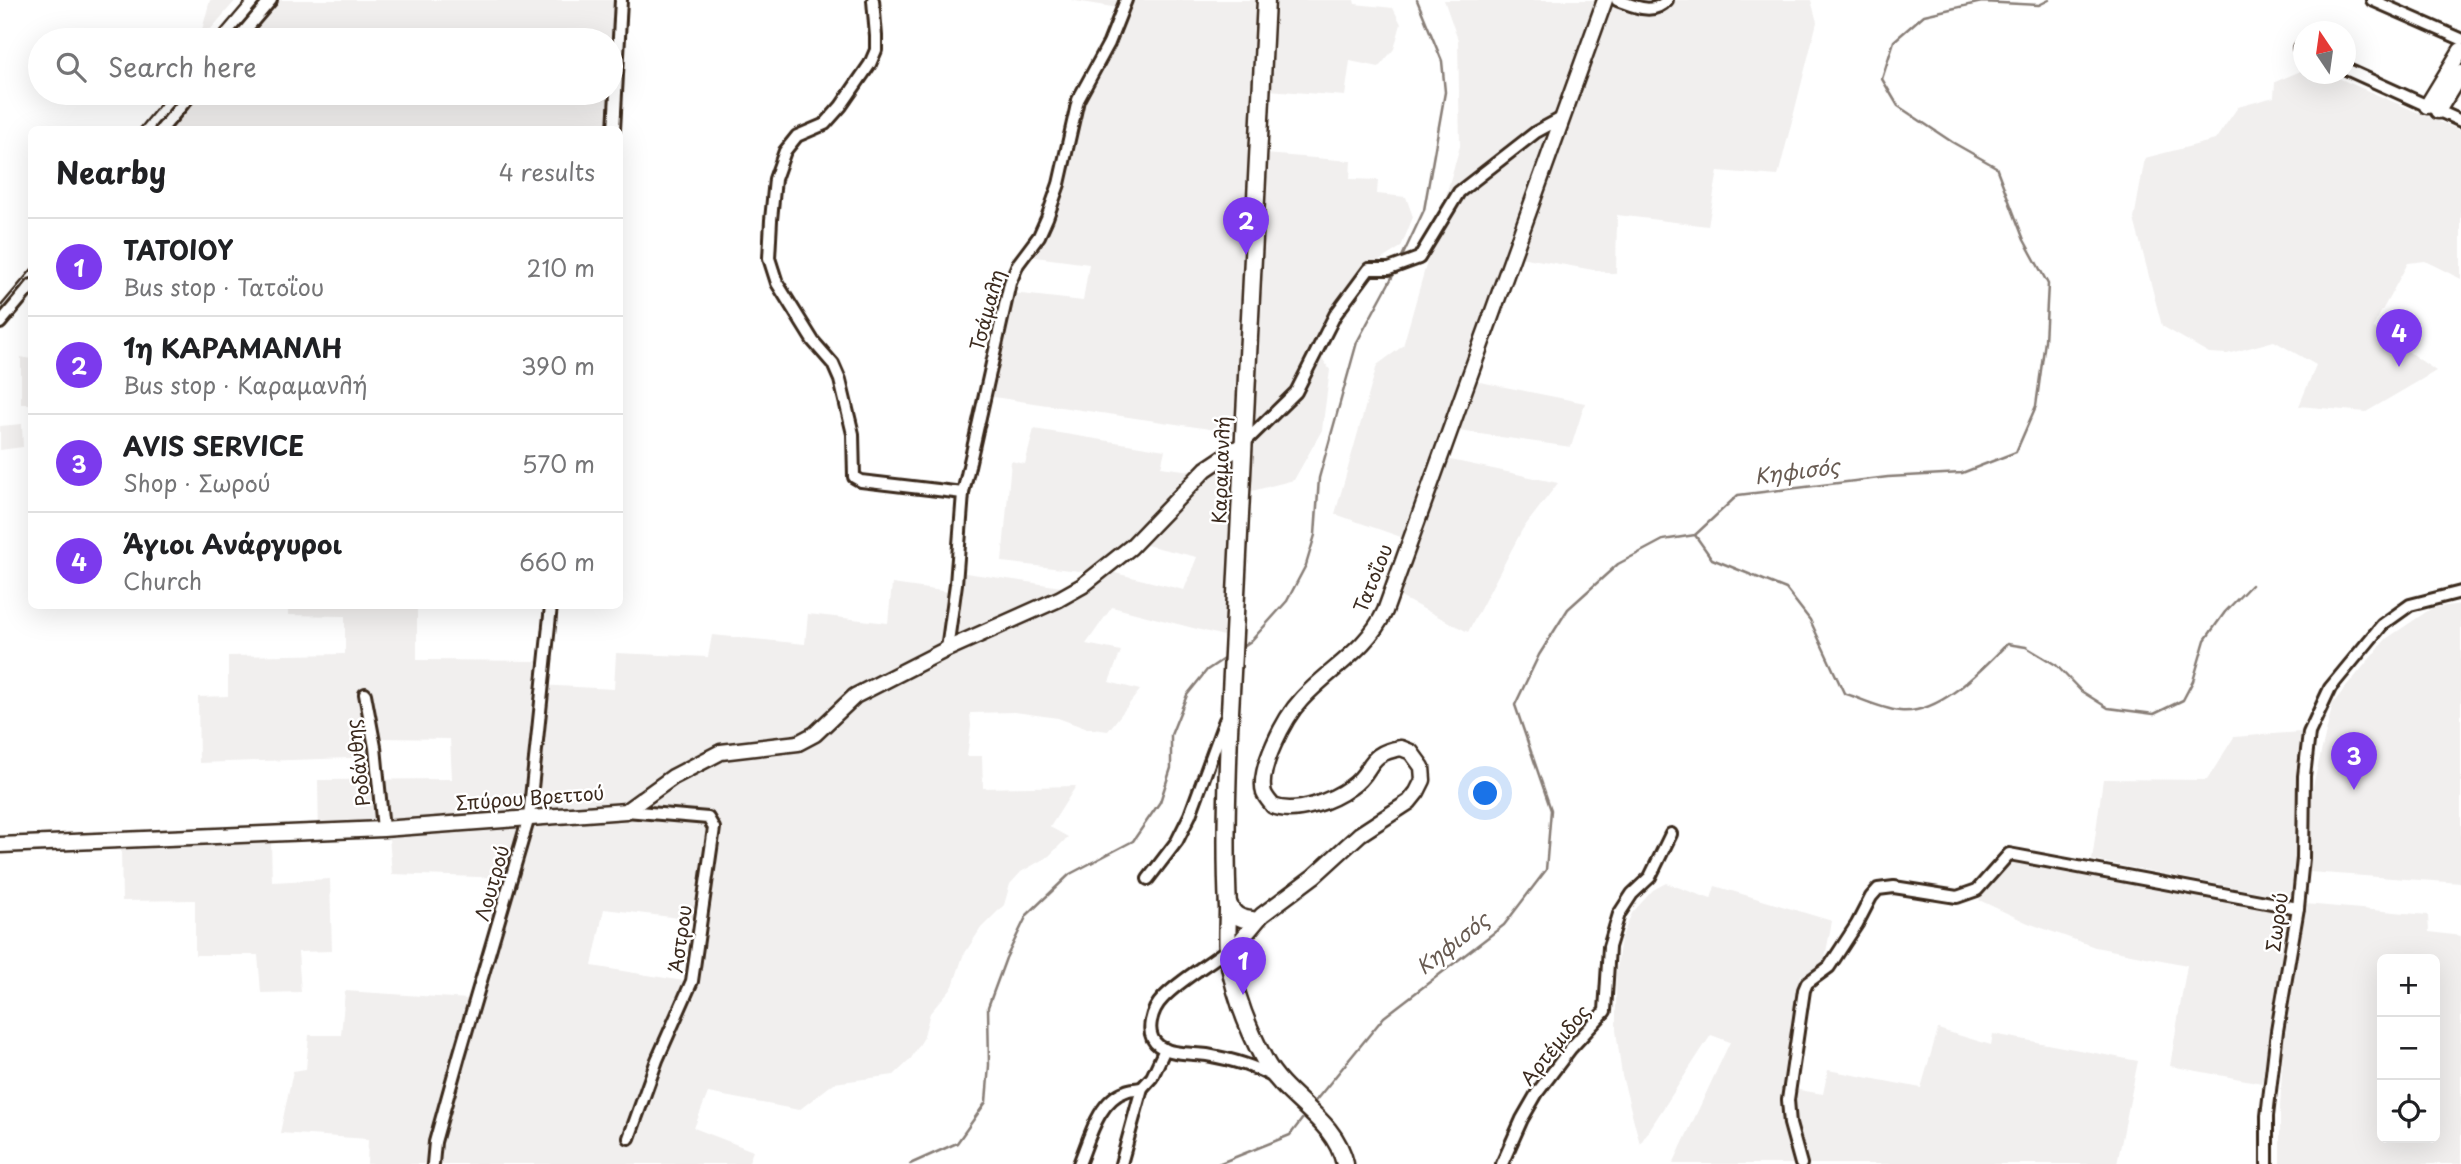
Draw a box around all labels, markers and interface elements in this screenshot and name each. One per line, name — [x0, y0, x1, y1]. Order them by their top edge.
north arrow — [2293, 21, 2356, 84]
search box — [28, 28, 623, 105]
text: Search here — [108, 47, 257, 86]
icon: search — [52, 48, 90, 86]
text: Nearby — [56, 149, 166, 194]
text: 4 results — [499, 154, 595, 189]
pin: 2 — [1223, 197, 1269, 255]
text: ΤΑΤΟΙΟΥ — [123, 230, 233, 269]
text: 1 — [74, 250, 85, 285]
text: 210 m — [527, 250, 595, 285]
street label: Τσάμαλη — [962, 266, 1010, 353]
text: Bus stop · Τατοΐου — [123, 269, 324, 304]
pin: 4 — [2376, 309, 2422, 367]
text: 1η ΚΑΡΑΜΑΝΛΗ — [123, 328, 342, 367]
text: 2 — [71, 348, 87, 383]
text: 390 m — [521, 348, 595, 383]
text: Bus stop · Καραμανλή — [123, 367, 368, 402]
street label: Καραμανλή — [1204, 416, 1236, 524]
text: AVIS SERVICE — [123, 426, 304, 465]
text: 3 — [71, 446, 87, 481]
text: 570 m — [522, 446, 595, 481]
water label: Κηφισός — [1752, 449, 1843, 491]
text: Shop · Σωρού — [123, 465, 271, 500]
text: Άγιοι Ανάργυροι — [123, 524, 342, 563]
street label: Τατοΐου — [1346, 539, 1399, 616]
text: 4 — [71, 544, 87, 579]
text: 660 m — [519, 544, 595, 579]
text: Church — [123, 563, 202, 598]
street label: Ροδάνθης — [338, 718, 376, 808]
pin: 3 — [2331, 732, 2377, 790]
your location — [1468, 776, 1502, 810]
street label: Σπύρου Βρεττού — [455, 778, 605, 816]
street label: Λουτρού — [467, 842, 515, 924]
street label: Σωρού — [2258, 890, 2294, 953]
water label: Κηφισός — [1408, 902, 1497, 981]
street label: Άστρου — [660, 903, 698, 975]
pin: 1 — [1220, 937, 1266, 995]
map controls — [2377, 954, 2440, 1143]
button: + — [2377, 954, 2440, 1017]
street label: Αρτέμιδος — [1513, 998, 1596, 1091]
button: − — [2377, 1017, 2440, 1080]
button: locate — [2377, 1080, 2440, 1143]

